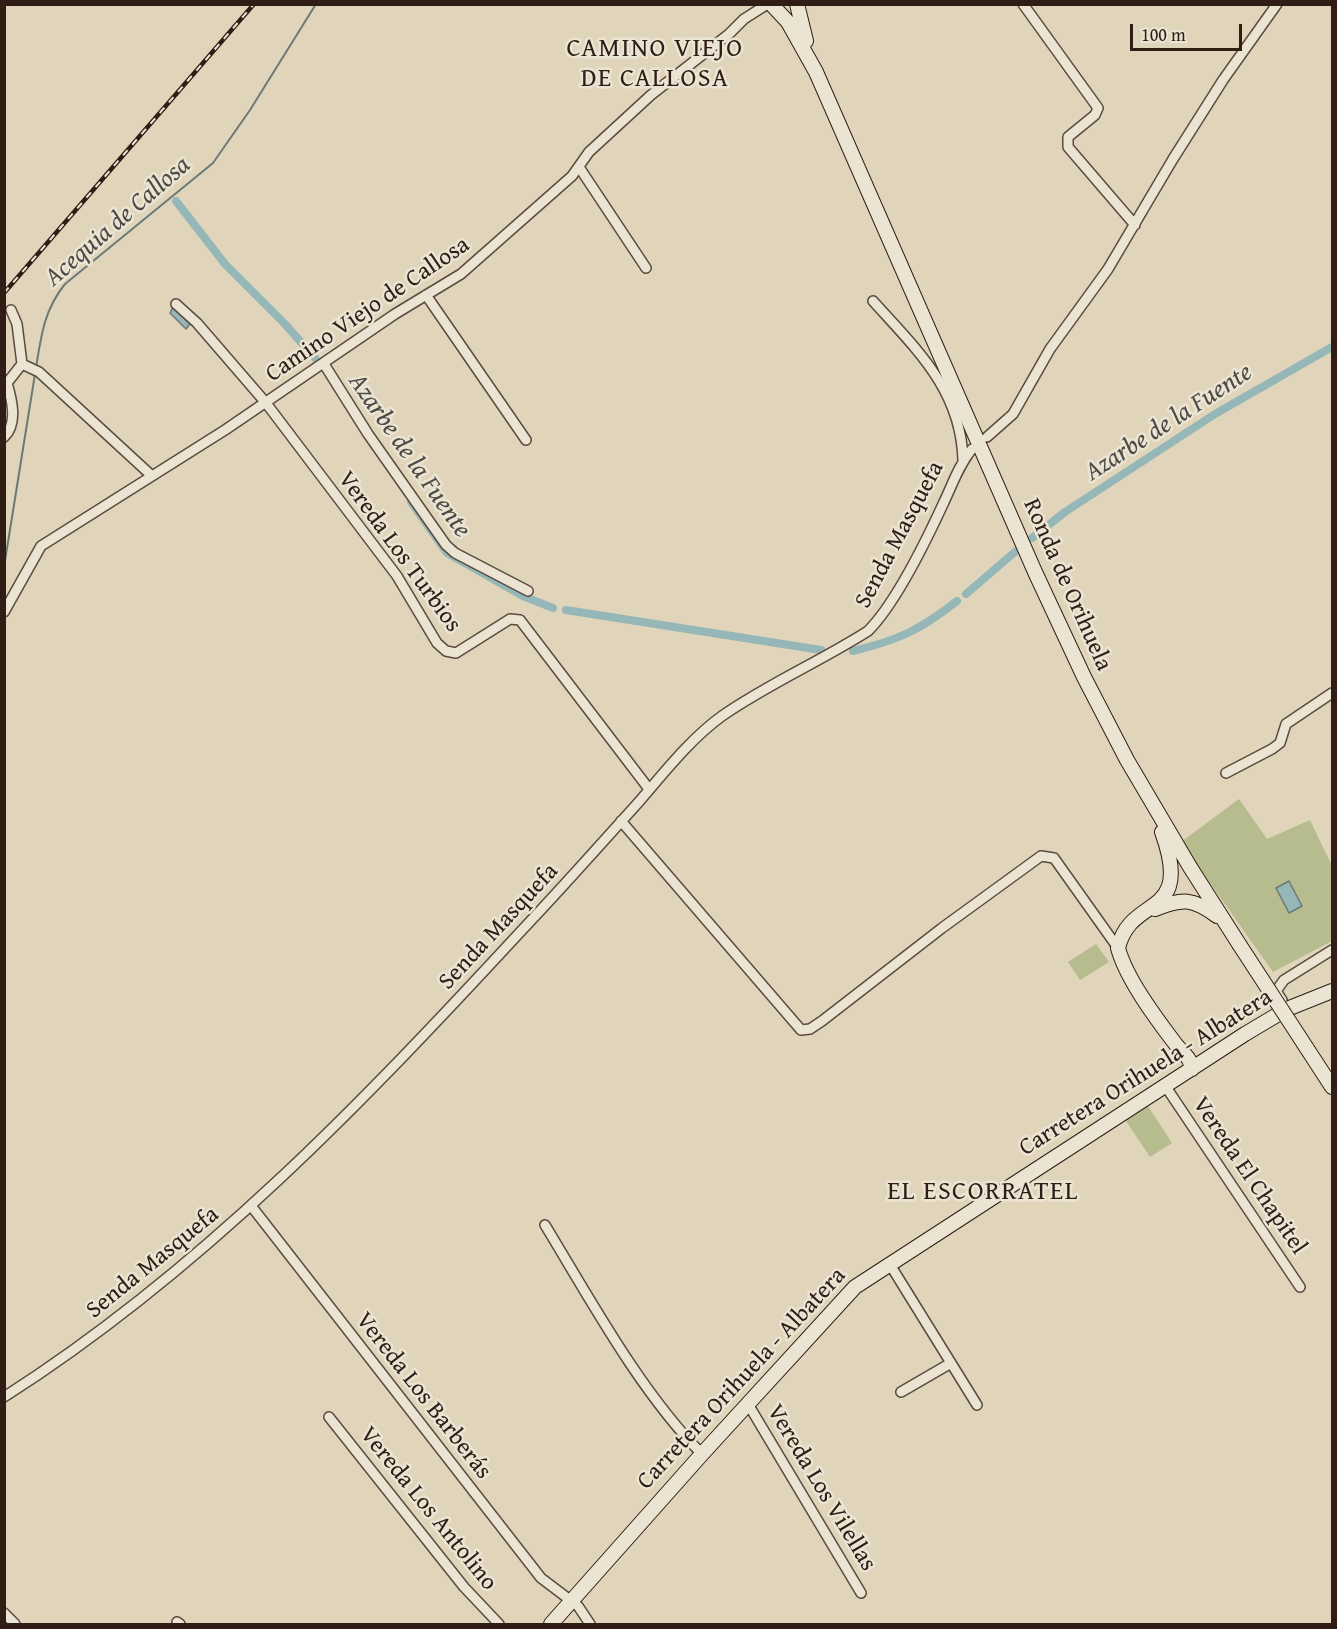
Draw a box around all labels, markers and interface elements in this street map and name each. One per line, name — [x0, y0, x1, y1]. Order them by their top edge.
scale bar — [1133, 12, 1246, 50]
text: 100 m — [1141, 21, 1186, 48]
district label: CAMINO VIEJO DE CALLOSA — [566, 33, 744, 94]
water label: Acequia de Callosa — [39, 150, 197, 294]
street label: Camino Viejo de Callosa — [261, 231, 475, 389]
water label: Azarbe de la Fuente — [1079, 357, 1259, 489]
water label: Azarbe de la Fuente — [341, 368, 477, 544]
street label: Senda Masquefa — [849, 457, 951, 613]
street label: Vereda Los Turbios — [331, 466, 467, 638]
street label: Ronda de Orihuela — [1016, 494, 1118, 676]
street label: Senda Masquefa — [433, 858, 565, 996]
street label: Carretera Orihuela - Albatera — [1014, 983, 1278, 1163]
street label: Vereda El Chapitel — [1186, 1092, 1312, 1260]
district label: EL ESCORRATEL — [887, 1176, 1079, 1208]
street label: Senda Masquefa — [81, 1201, 225, 1325]
street label: Carretera Orihuela - Albatera — [632, 1262, 852, 1496]
street label: Vereda Los Barberás — [349, 1307, 497, 1485]
street label: Vereda Los Vilellas — [760, 1399, 882, 1577]
street label: Vereda Los Antolino — [353, 1421, 503, 1597]

